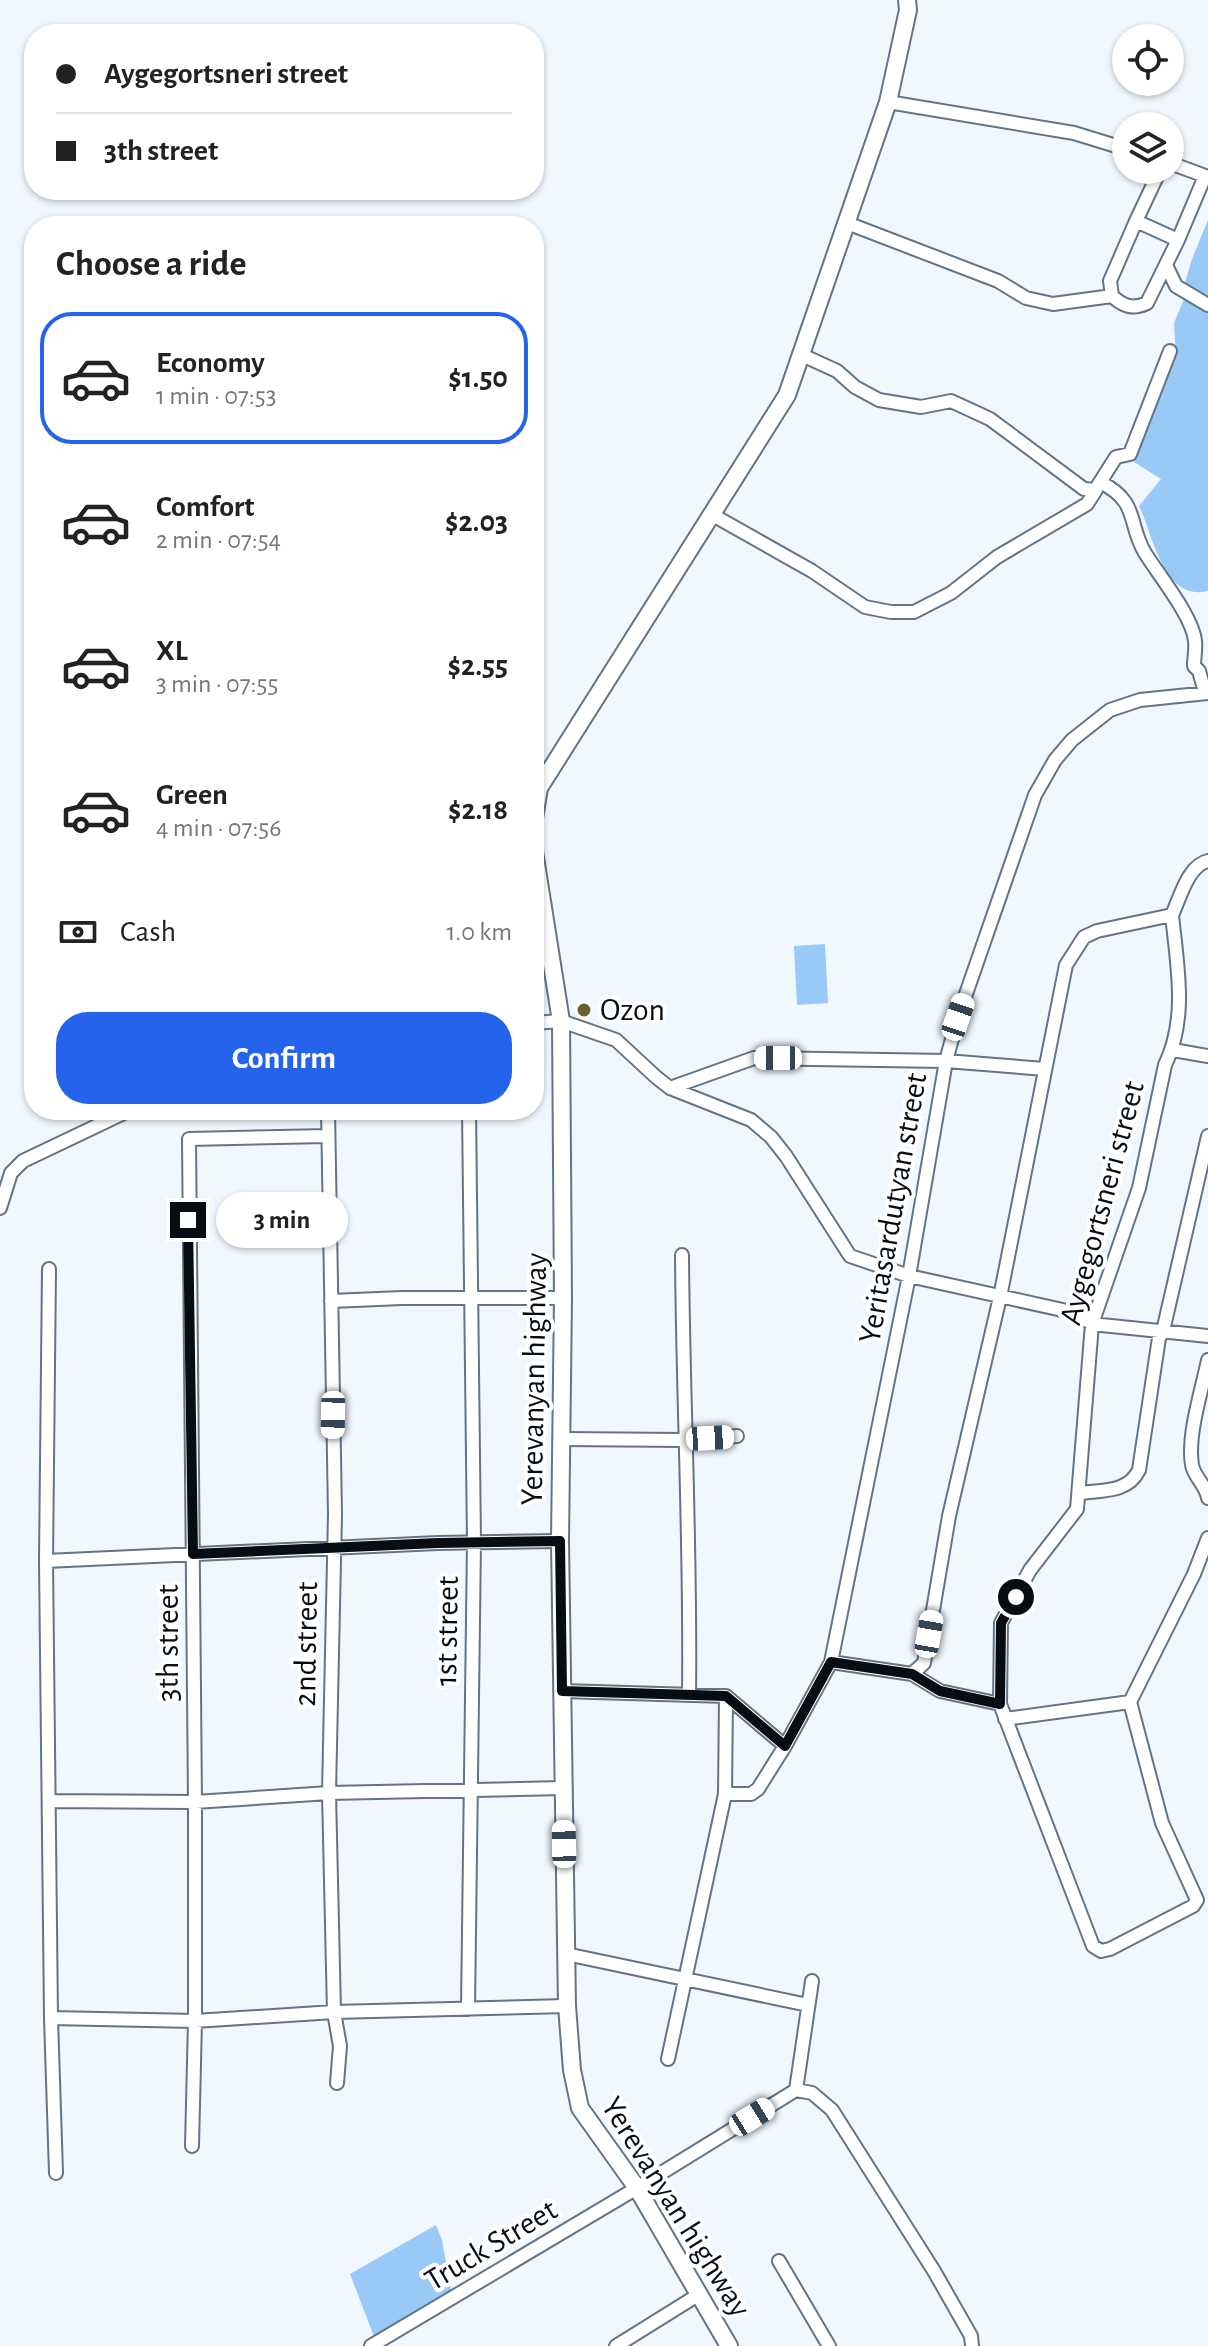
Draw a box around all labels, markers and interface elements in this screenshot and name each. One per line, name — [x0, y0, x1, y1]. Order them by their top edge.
map controls — [1112, 24, 1184, 184]
button: locate — [1112, 24, 1184, 96]
text: Aygegortsneri street — [104, 59, 348, 89]
button: layers — [1112, 112, 1184, 184]
text: 3th street — [104, 136, 218, 166]
text: Choose a ride — [56, 246, 246, 282]
icon: car — [60, 342, 132, 414]
text: Economy — [156, 348, 265, 378]
text: $1.50 — [448, 363, 508, 393]
text: 1 min · 07:53 — [156, 383, 276, 409]
icon: car — [60, 486, 132, 558]
text: Comfort — [156, 492, 255, 522]
text: $2.03 — [445, 507, 508, 537]
text: 2 min · 07:54 — [156, 527, 281, 553]
icon: car — [60, 630, 132, 702]
text: XL — [156, 636, 188, 666]
text: $2.55 — [448, 651, 508, 681]
text: 3 min · 07:55 — [156, 671, 278, 697]
icon: car — [60, 774, 132, 846]
text: Green — [156, 780, 228, 810]
text: $2.18 — [448, 795, 508, 825]
text: 4 min · 07:56 — [156, 815, 281, 841]
icon: cash — [56, 910, 100, 954]
text: Cash — [120, 917, 176, 947]
text: 1.0 km — [446, 919, 512, 945]
car — [939, 990, 977, 1044]
place label: Ozon — [600, 994, 665, 1026]
marker: Ozon — [575, 1001, 593, 1019]
button: Confirm — [56, 1012, 512, 1104]
car — [754, 1046, 802, 1070]
street label: Yeritasardutyan street — [853, 1070, 933, 1346]
street label: Aygegortsneri street — [1054, 1078, 1150, 1328]
callout: 3 min — [216, 1192, 348, 1248]
route end — [170, 1202, 206, 1238]
text: 3 min — [254, 1207, 310, 1233]
street label: Yerevanyan highway — [516, 1252, 552, 1506]
car — [321, 1391, 345, 1439]
car — [685, 1425, 735, 1451]
street label: 1st street — [430, 1576, 464, 1686]
route start — [998, 1579, 1034, 1615]
street label: 2nd street — [289, 1581, 323, 1707]
street label: 3th street — [152, 1584, 184, 1702]
car — [913, 1608, 945, 1660]
car — [552, 1820, 576, 1868]
street label: Yerevanyan highway — [596, 2091, 757, 2323]
car — [725, 2094, 779, 2140]
street label: Truck Street — [419, 2193, 563, 2297]

